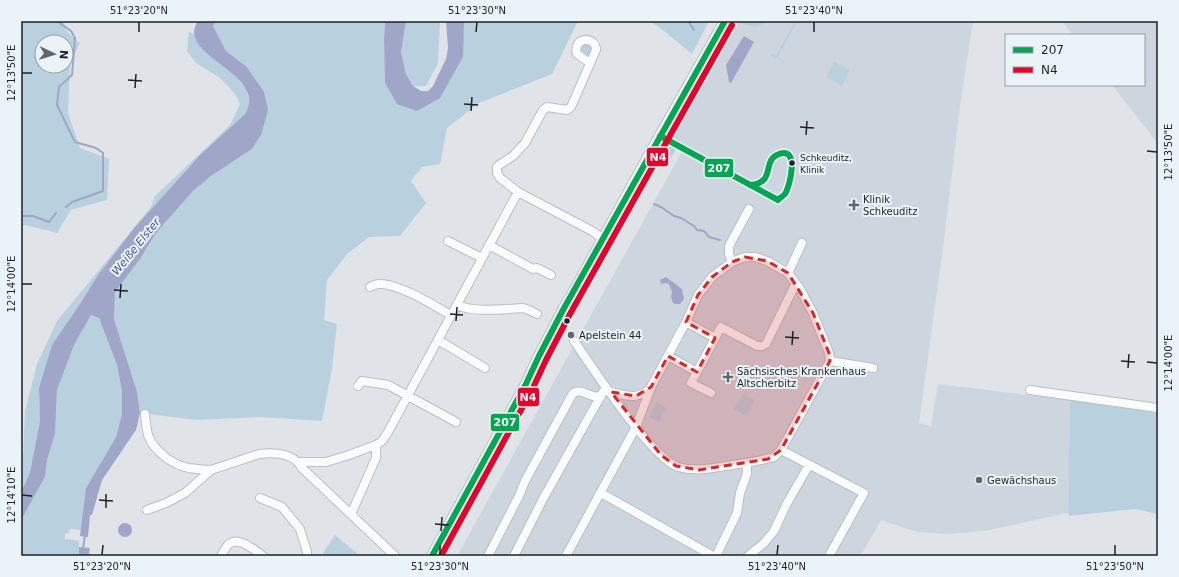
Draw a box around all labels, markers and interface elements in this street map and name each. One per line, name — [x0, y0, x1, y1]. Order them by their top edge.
text: 51°23'20"N — [110, 5, 168, 16]
text: 51°23'30"N — [448, 5, 506, 16]
text: 51°23'40"N — [785, 5, 843, 16]
north arrow — [34, 34, 74, 74]
legend — [1005, 34, 1145, 86]
text: 207 — [1041, 43, 1064, 57]
text: 12°13'50"E — [6, 45, 17, 101]
text: N — [57, 50, 70, 60]
text: N4 — [1041, 63, 1058, 77]
text: 12°13'50"E — [1163, 124, 1174, 180]
line badge: N4 — [646, 147, 669, 167]
text: N4 — [650, 151, 667, 164]
place label: Schkeuditz, Klinik — [800, 153, 852, 175]
line badge: 207 — [704, 158, 734, 178]
marker: Schkeuditz, Klinik — [787, 158, 797, 168]
text: 207 — [708, 162, 730, 175]
place label: Klinik Schkeuditz — [863, 194, 917, 217]
marker: Klinik Schkeuditz — [848, 199, 860, 211]
water label: Weiße Elster — [109, 215, 164, 278]
text: 12°14'00"E — [6, 256, 17, 312]
unlabelled marker — [562, 316, 572, 326]
marker: Apelstein 44 — [566, 330, 576, 340]
place label: Apelstein 44 — [579, 330, 641, 341]
text: 12°14'00"E — [1163, 335, 1174, 391]
place label: Sächsisches Krankenhaus Altscherbitz — [737, 366, 866, 389]
marker: Sächsisches Krankenhaus Altscherbitz — [722, 371, 734, 383]
line badge: N4 — [517, 387, 540, 407]
text: N4 — [520, 391, 537, 404]
line badge: 207 — [490, 413, 520, 432]
text: 207 — [494, 416, 516, 429]
text: 12°14'10"E — [6, 467, 17, 523]
marker: Gewächshaus — [974, 475, 984, 485]
place label: Gewächshaus — [987, 475, 1056, 486]
text: 51°23'20"N — [73, 561, 131, 572]
text: 51°23'30"N — [411, 561, 469, 572]
text: 51°23'40"N — [748, 561, 806, 572]
text: 51°23'50"N — [1086, 561, 1144, 572]

